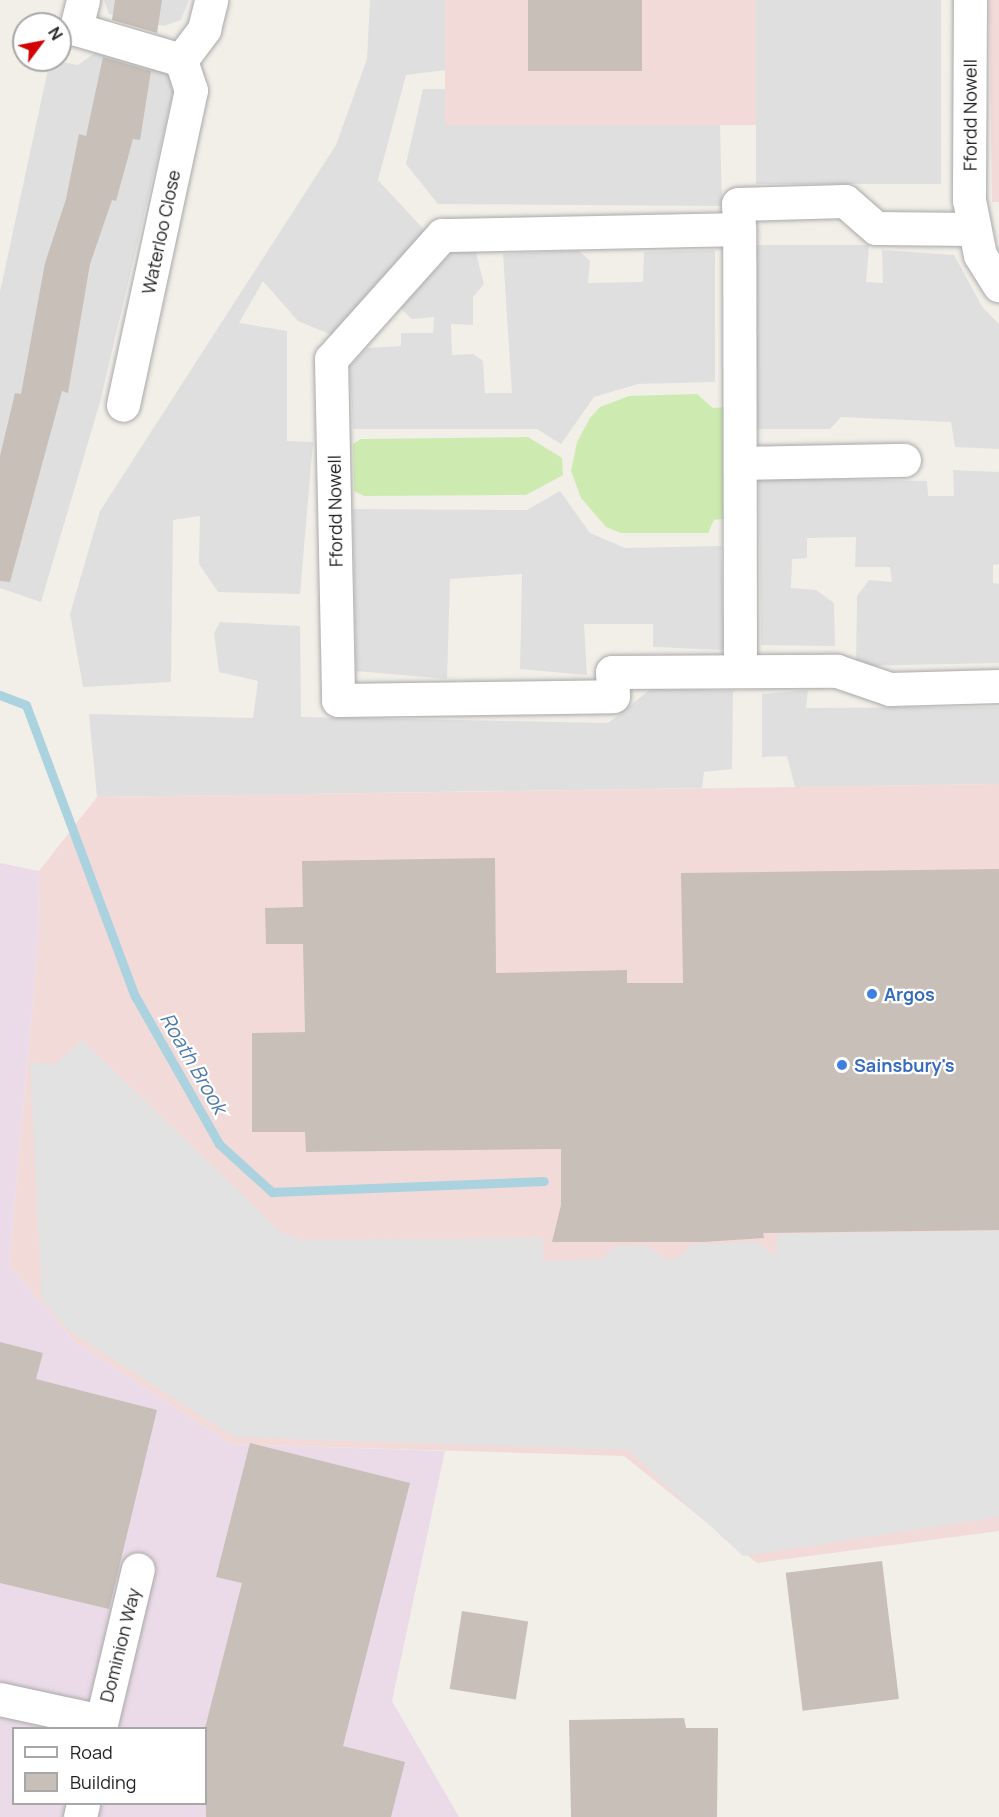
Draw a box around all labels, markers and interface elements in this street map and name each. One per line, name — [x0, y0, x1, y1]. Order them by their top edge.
north arrow — [12, 12, 72, 72]
text: N — [43, 23, 68, 44]
street label: Ffordd Nowell — [959, 59, 981, 171]
street label: Waterloo Close — [137, 168, 185, 296]
street label: Ffordd Nowell — [323, 455, 347, 567]
place label: Argos — [884, 983, 935, 1005]
marker: Argos — [865, 987, 879, 1001]
water label: Roath Brook — [156, 1008, 232, 1118]
place label: Sainsbury's — [854, 1054, 955, 1076]
marker: Sainsbury's — [835, 1058, 849, 1072]
street label: Dominion Way — [95, 1586, 145, 1704]
legend — [12, 1727, 207, 1805]
text: Road — [70, 1740, 113, 1764]
text: Building — [70, 1770, 136, 1794]

